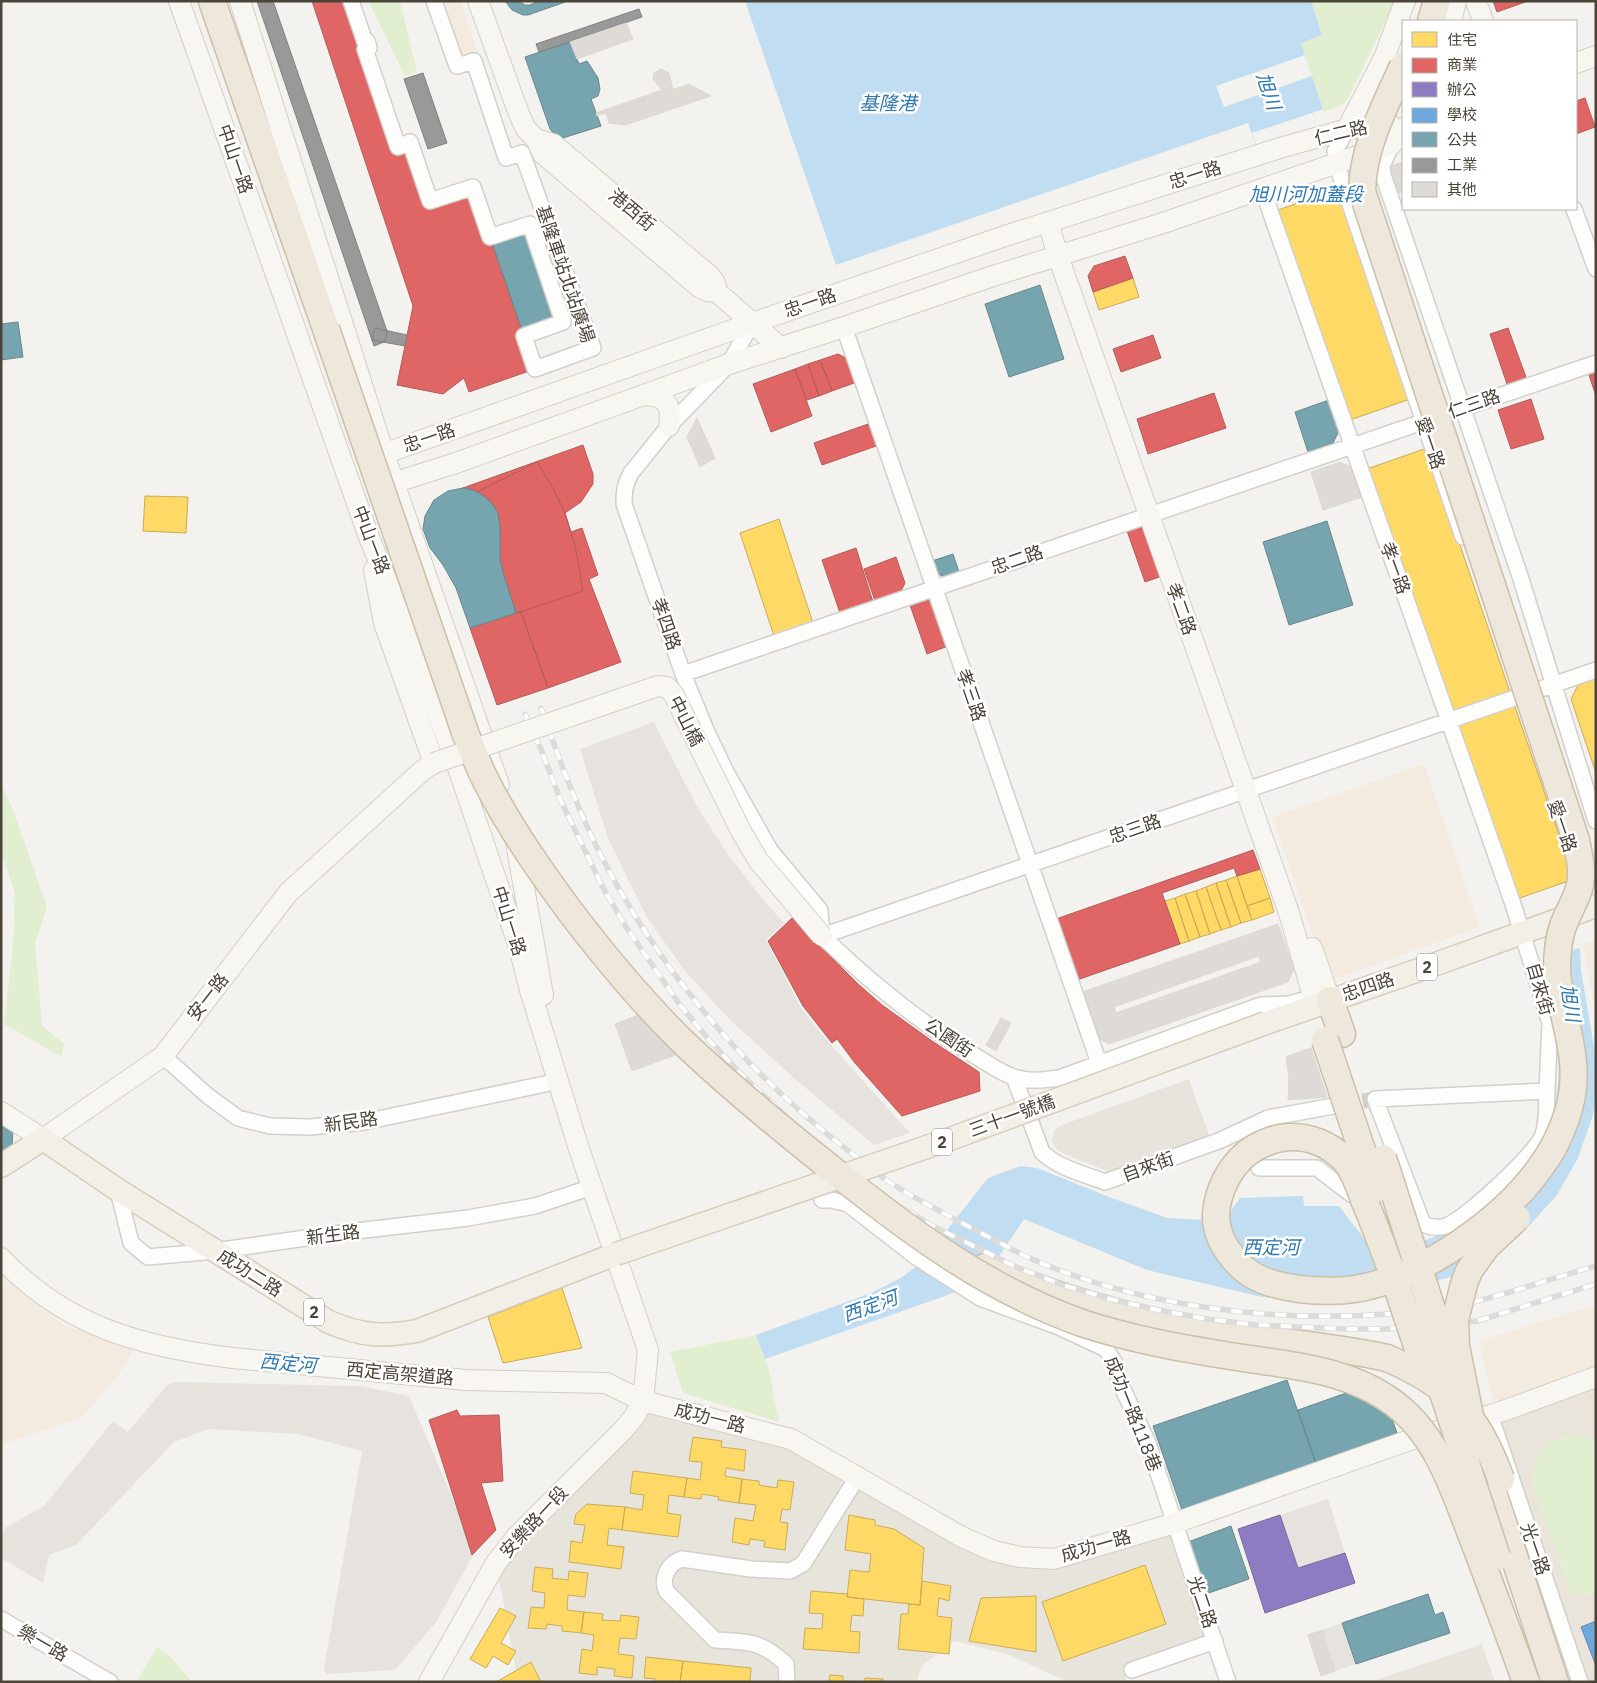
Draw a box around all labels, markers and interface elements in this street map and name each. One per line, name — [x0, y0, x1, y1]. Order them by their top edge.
legend — [1402, 20, 1577, 210]
text: 住宅 — [1447, 30, 1477, 49]
text: 商業 — [1447, 55, 1477, 74]
water label: 旭川 — [1251, 69, 1287, 115]
text: 辦公 — [1447, 80, 1477, 99]
water label: 基隆港 — [859, 91, 919, 115]
text: 學校 — [1447, 105, 1477, 124]
street label: 仁二路 — [1312, 115, 1370, 150]
street label: 中山一路 — [213, 121, 258, 197]
text: 公共 — [1447, 130, 1477, 149]
street label: 忠一路 — [1166, 155, 1224, 194]
text: 工業 — [1447, 155, 1477, 174]
text: 其他 — [1447, 180, 1477, 199]
water label: 旭川河加蓋段 — [1249, 182, 1365, 206]
street label: 港西街 — [604, 183, 660, 236]
street label: 基隆車站北站廣場 — [531, 202, 600, 346]
street label: 忠一路 — [781, 283, 839, 322]
street label: 仁三路 — [1445, 384, 1503, 423]
street label: 愛一路 — [1411, 414, 1450, 472]
street label: 忠一路 — [400, 418, 458, 457]
street label: 中山一路 — [348, 502, 395, 578]
street label: 孝一路 — [1375, 539, 1416, 597]
street label: 忠二路 — [988, 540, 1046, 579]
street label: 孝二路 — [1161, 580, 1202, 638]
street label: 孝四路 — [647, 595, 686, 653]
street label: 孝三路 — [952, 666, 991, 724]
street label: 中山橋 — [664, 691, 709, 750]
street label: 愛一路 — [1543, 797, 1582, 855]
street label: 忠三路 — [1106, 809, 1164, 848]
street label: 中山一路 — [487, 883, 532, 959]
road number: 2 — [1417, 954, 1437, 980]
street label: 自來街 — [1522, 960, 1559, 1018]
street label: 忠四路 — [1339, 967, 1397, 1006]
street label: 安一路 — [182, 968, 233, 1025]
water label: 旭川 — [1556, 982, 1586, 1026]
street label: 公園街 — [920, 1013, 978, 1062]
street label: 三十一號橋 — [966, 1089, 1058, 1142]
street label: 新民路 — [323, 1106, 379, 1137]
road number: 2 — [932, 1128, 952, 1156]
street label: 自來街 — [1119, 1146, 1177, 1187]
street label: 新生路 — [305, 1220, 361, 1249]
water label: 西定河 — [1242, 1235, 1303, 1259]
street label: 成功二路 — [214, 1244, 287, 1301]
water label: 西定河 — [839, 1284, 905, 1327]
road number: 2 — [304, 1298, 324, 1325]
water label: 西定河 — [259, 1349, 321, 1378]
street label: 成功一路118巷 — [1100, 1353, 1167, 1475]
street label: 西定高架道路 — [345, 1357, 455, 1390]
street label: 成功一路 — [672, 1398, 748, 1437]
street label: 安樂路一段 — [495, 1481, 573, 1562]
street label: 光一路 — [1516, 1520, 1555, 1578]
street label: 成功一路 — [1058, 1525, 1134, 1566]
street label: 光二路 — [1183, 1573, 1222, 1631]
street label: 樂一路 — [14, 1619, 72, 1666]

